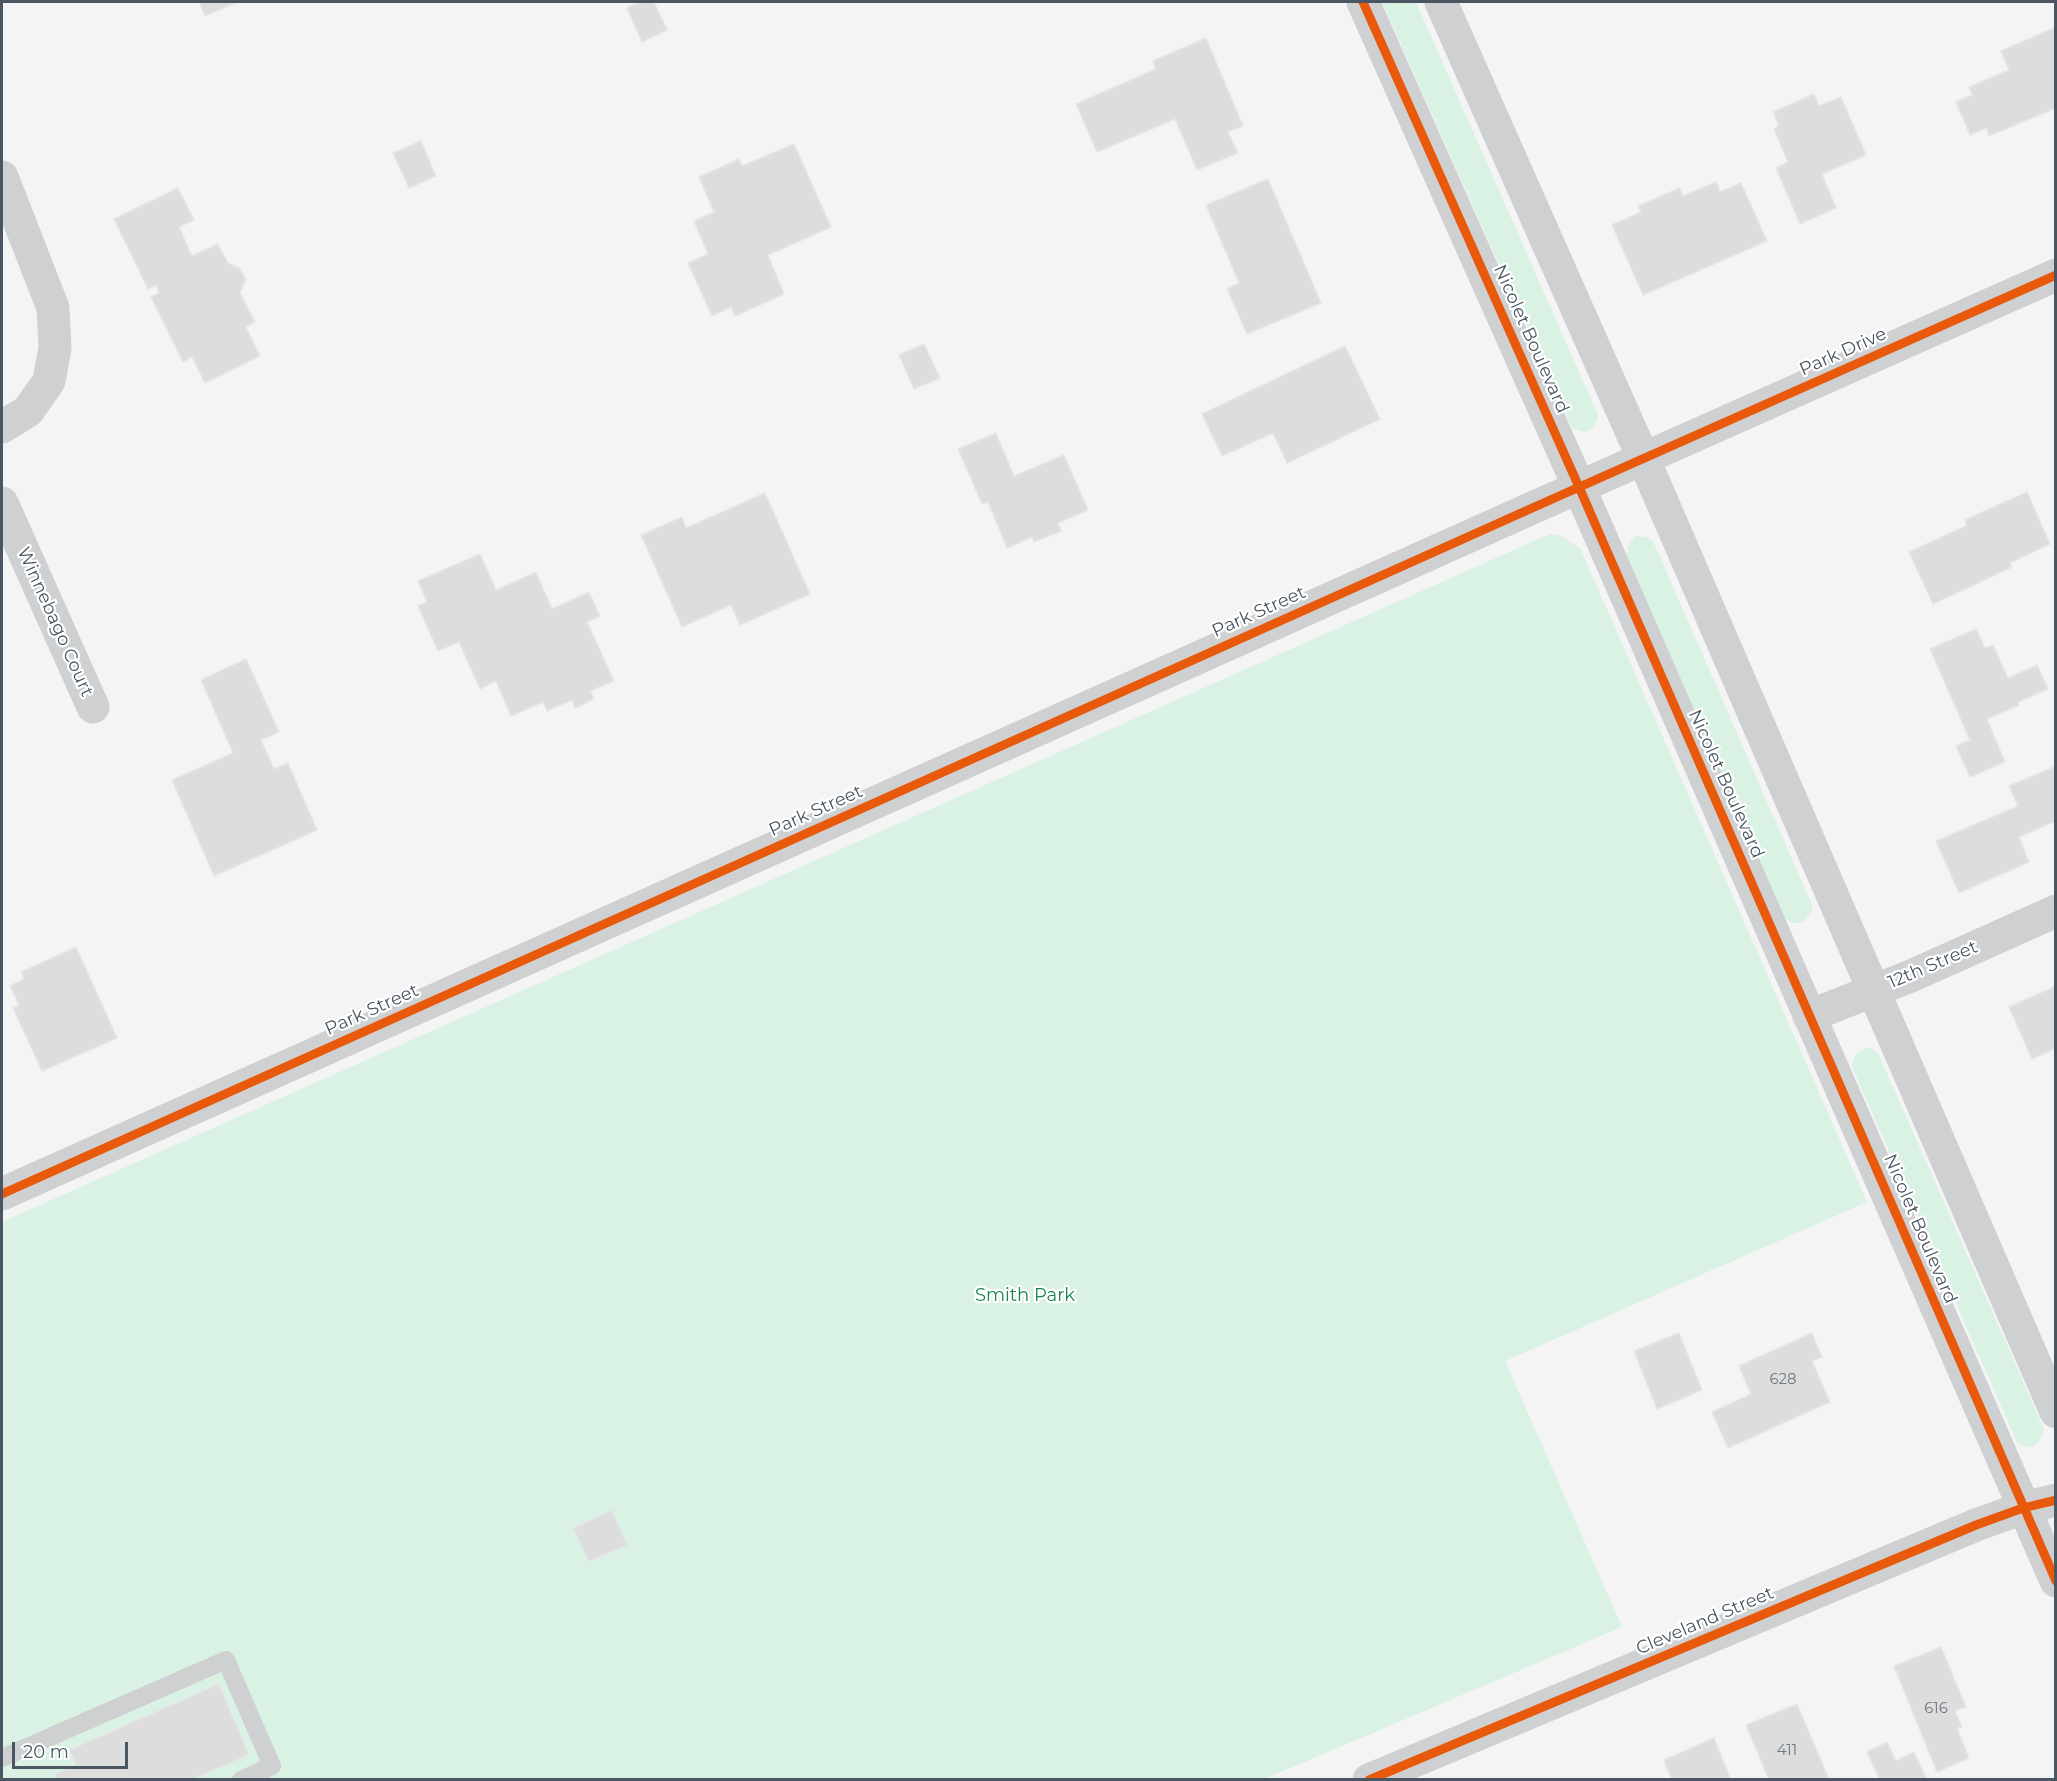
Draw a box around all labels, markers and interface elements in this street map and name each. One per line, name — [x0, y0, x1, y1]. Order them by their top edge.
street label: Nicolet Boulevard — [1489, 261, 1573, 417]
street label: Park Drive — [1796, 323, 1890, 381]
street label: Winnebago Court — [12, 544, 98, 700]
street label: Park Street — [1209, 582, 1309, 642]
street label: Nicolet Boulevard — [1684, 706, 1768, 862]
street label: Park Street — [766, 781, 866, 841]
street label: 12th Street — [1885, 936, 1981, 994]
street label: Park Street — [322, 980, 422, 1040]
street label: Nicolet Boulevard — [1879, 1151, 1961, 1307]
park label: Smith Park — [975, 1285, 1075, 1307]
house number: 628 — [1769, 1371, 1797, 1389]
street label: Cleveland Street — [1633, 1582, 1777, 1660]
house number: 616 — [1924, 1700, 1948, 1718]
scale bar — [15, 1730, 130, 1768]
text: 20 m — [23, 1741, 69, 1763]
house number: 411 — [1777, 1742, 1797, 1760]

